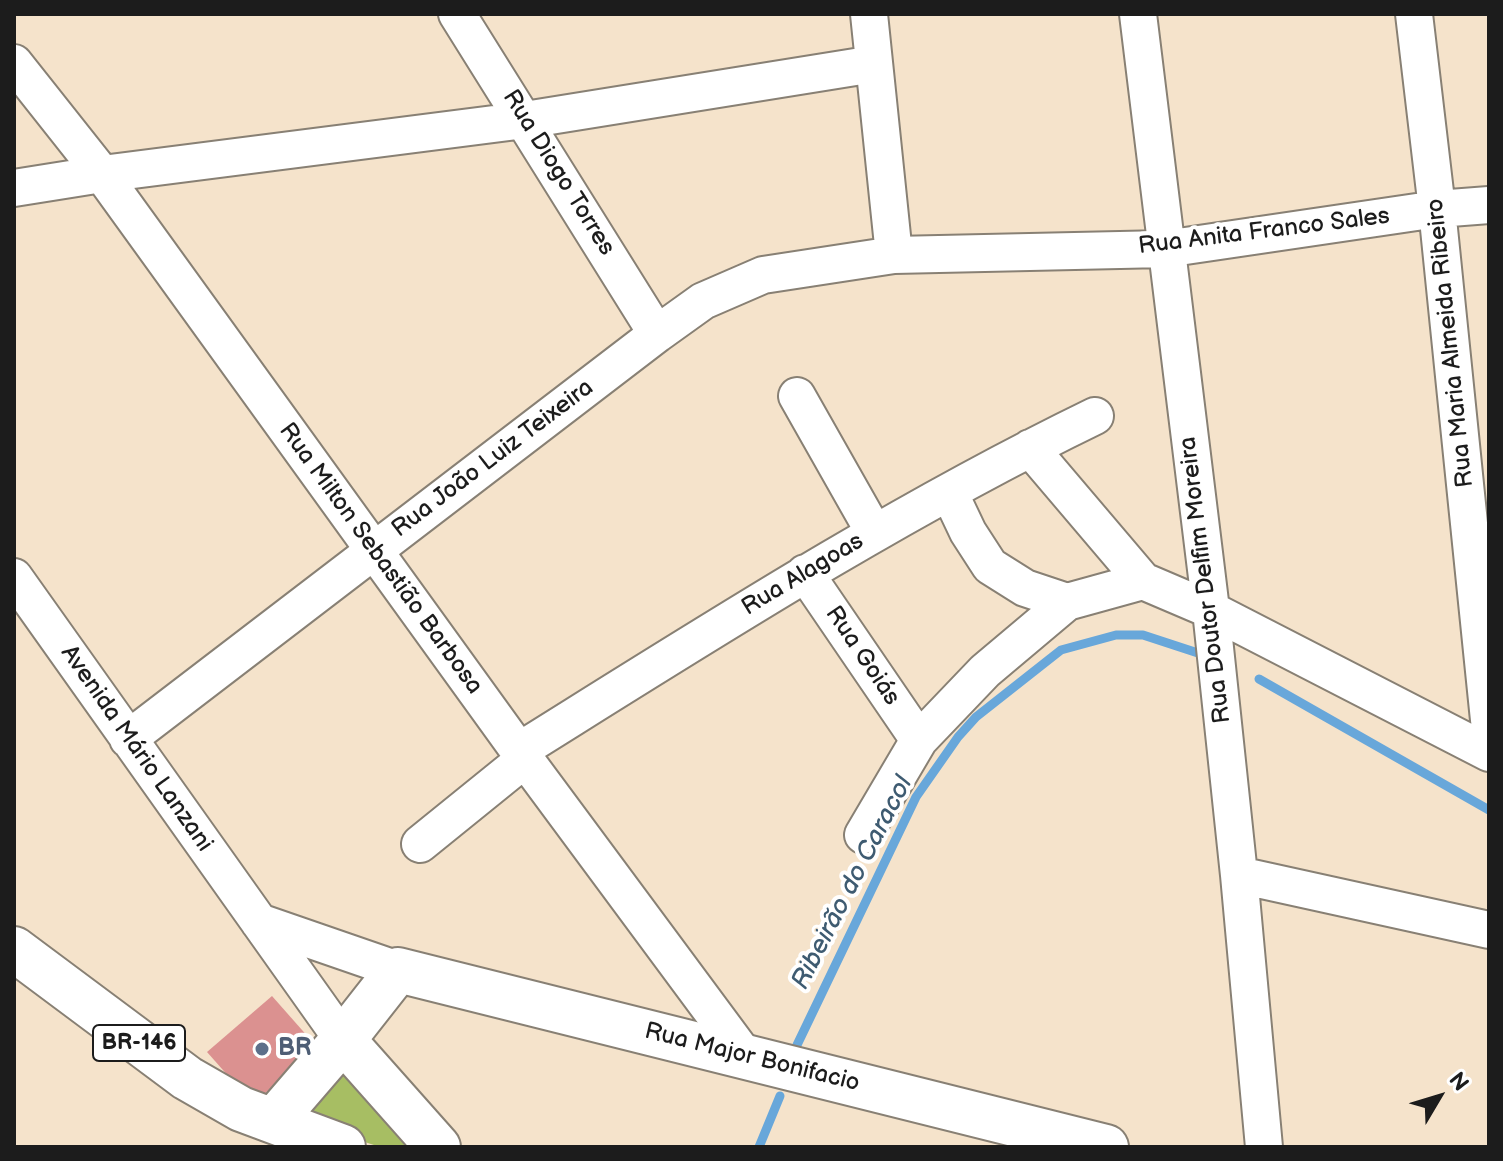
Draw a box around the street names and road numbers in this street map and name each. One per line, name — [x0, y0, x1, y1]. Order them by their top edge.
street label: Rua Diogo Torres — [496, 85, 620, 261]
street label: Rua Maria Almeida Ribeiro — [1421, 197, 1481, 489]
street label: Rua Anita Franco Sales — [1137, 202, 1391, 262]
street label: Rua João Luiz Teixeira — [387, 374, 599, 544]
street label: Rua Milton Sebastião Barbosa — [272, 418, 488, 700]
street label: Rua Doutor Delfim Moreira — [1174, 435, 1238, 725]
street label: Rua Alagoas — [737, 527, 869, 623]
street label: Rua Goiás — [818, 601, 906, 711]
street label: Avenida Mário Lanzani — [54, 640, 218, 858]
street label: Rua Major Bonifacio — [641, 1017, 863, 1099]
road number: BR-146 — [93, 1025, 185, 1061]

